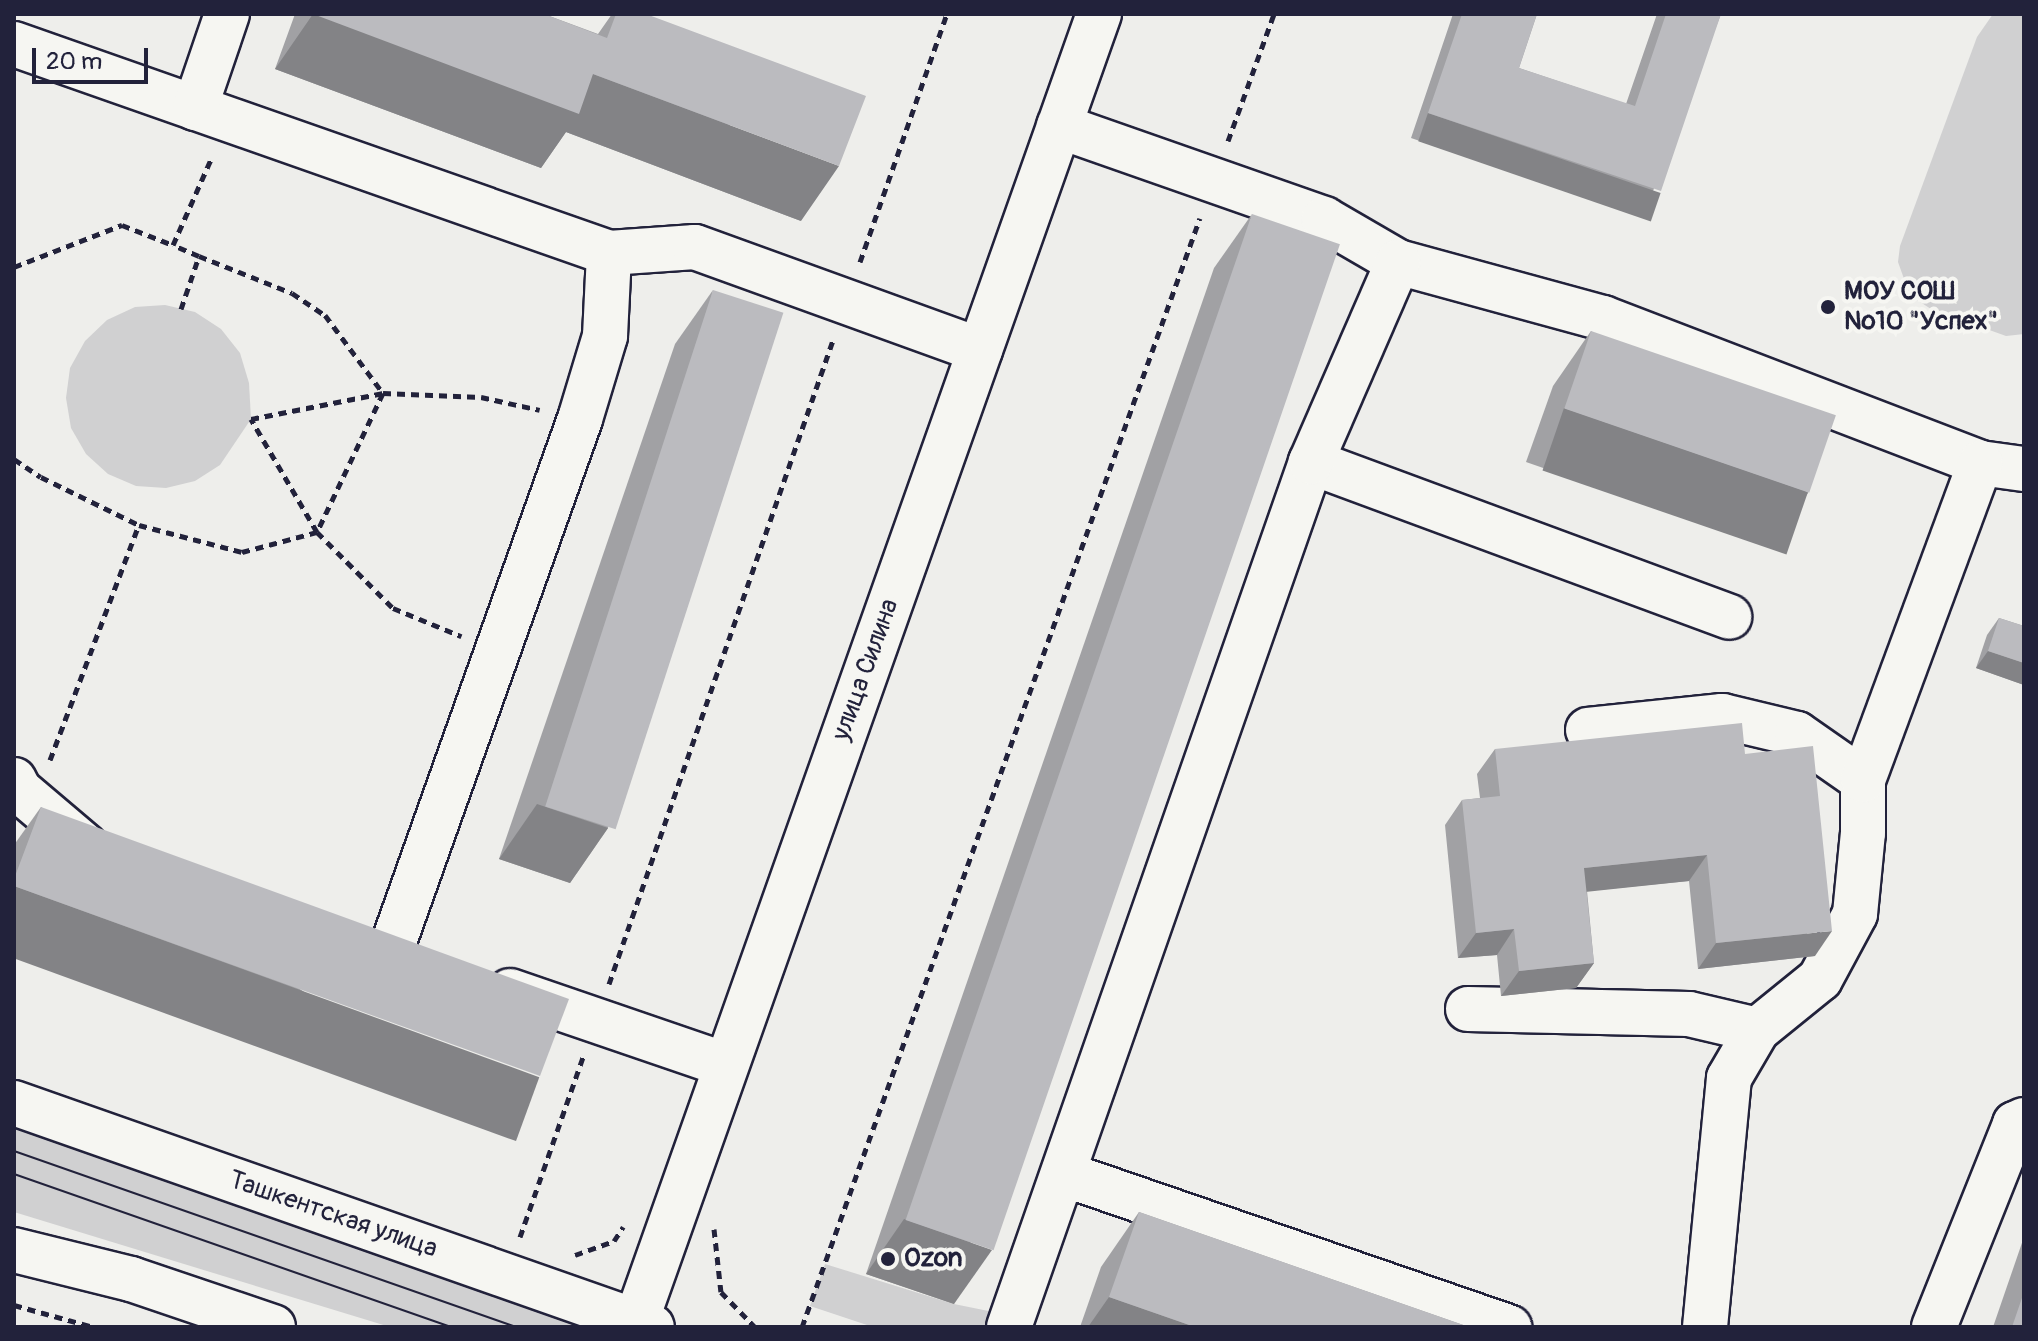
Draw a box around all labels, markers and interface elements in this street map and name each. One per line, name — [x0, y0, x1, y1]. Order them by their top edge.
scale bar — [36, 32, 152, 82]
text: 20 m — [46, 47, 102, 76]
place label: МОУ СОШ №10 "Успех" — [1844, 276, 1998, 338]
marker: МОУ СОШ №10 "Успех" — [1819, 298, 1837, 316]
street label: улица Силина — [826, 595, 906, 745]
street label: Ташкентская улица — [225, 1165, 441, 1265]
place label: Ozon — [904, 1243, 962, 1275]
marker: Ozon — [879, 1250, 897, 1268]

